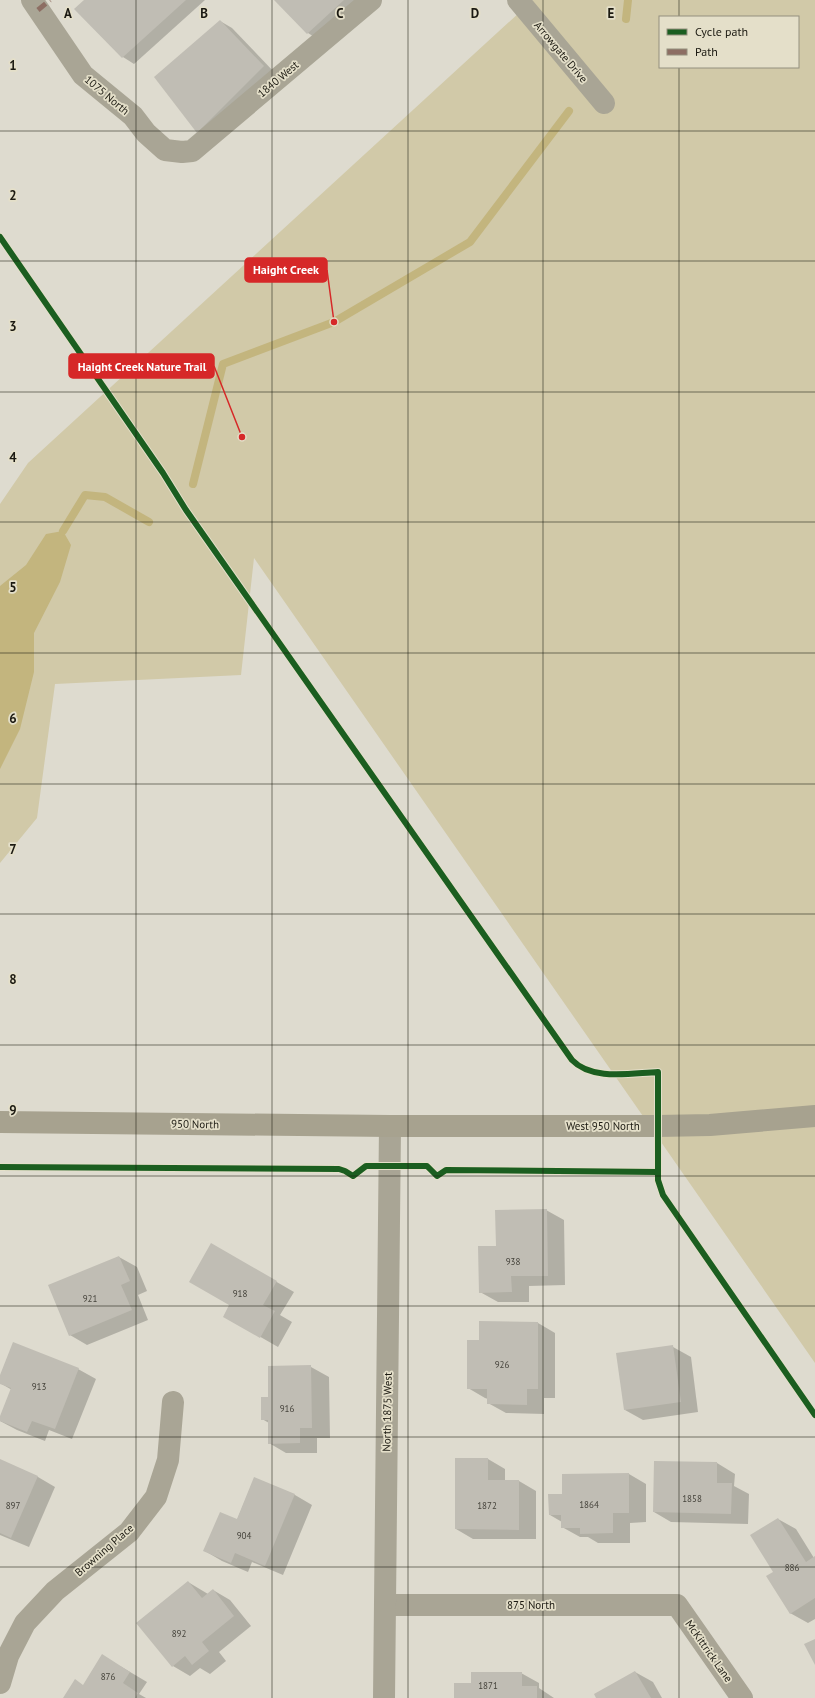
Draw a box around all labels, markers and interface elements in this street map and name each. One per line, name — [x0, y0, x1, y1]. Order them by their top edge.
text: A — [64, 5, 72, 22]
text: B — [200, 5, 208, 22]
text: C — [336, 5, 344, 22]
text: D — [471, 5, 479, 22]
text: E — [608, 5, 615, 22]
legend — [659, 16, 799, 68]
street label: Arrowgate Drive — [531, 18, 591, 86]
text: Cycle path — [695, 24, 748, 39]
text: Path — [695, 44, 718, 59]
text: 1 — [9, 57, 17, 74]
street label: 1840 West — [255, 58, 302, 100]
street label: 1075 North — [82, 72, 132, 118]
text: 2 — [9, 187, 17, 204]
callout: Haight Creek — [245, 258, 327, 282]
text: Haight Creek — [253, 262, 319, 277]
text: 3 — [9, 318, 17, 335]
callout: Haight Creek Nature Trail — [69, 354, 214, 378]
text: Haight Creek Nature Trail — [78, 359, 207, 374]
text: 4 — [9, 449, 17, 466]
text: 5 — [9, 579, 17, 596]
text: 6 — [9, 710, 17, 727]
text: 7 — [9, 841, 17, 858]
text: 8 — [9, 971, 17, 988]
text: 9 — [9, 1102, 17, 1119]
street label: 950 North — [171, 1117, 219, 1131]
street label: West 950 North — [566, 1119, 640, 1133]
house number: 938 — [506, 1256, 520, 1267]
house number: 918 — [233, 1288, 247, 1299]
house number: 921 — [83, 1293, 97, 1304]
house number: 926 — [495, 1359, 509, 1370]
street label: North 1875 West — [379, 1372, 395, 1452]
house number: 913 — [32, 1381, 46, 1392]
house number: 916 — [280, 1403, 294, 1414]
house number: 1858 — [682, 1493, 702, 1504]
house number: 1864 — [579, 1499, 599, 1510]
house number: 897 — [6, 1500, 20, 1511]
house number: 1872 — [477, 1500, 497, 1511]
street label: Browning Place — [72, 1521, 136, 1579]
house number: 904 — [237, 1530, 251, 1541]
house number: 886 — [785, 1562, 799, 1573]
street label: 875 North — [507, 1598, 555, 1612]
street label: McKittrick Lane — [682, 1617, 736, 1685]
house number: 892 — [172, 1628, 186, 1639]
house number: 876 — [101, 1671, 115, 1682]
house number: 1871 — [478, 1680, 498, 1691]

